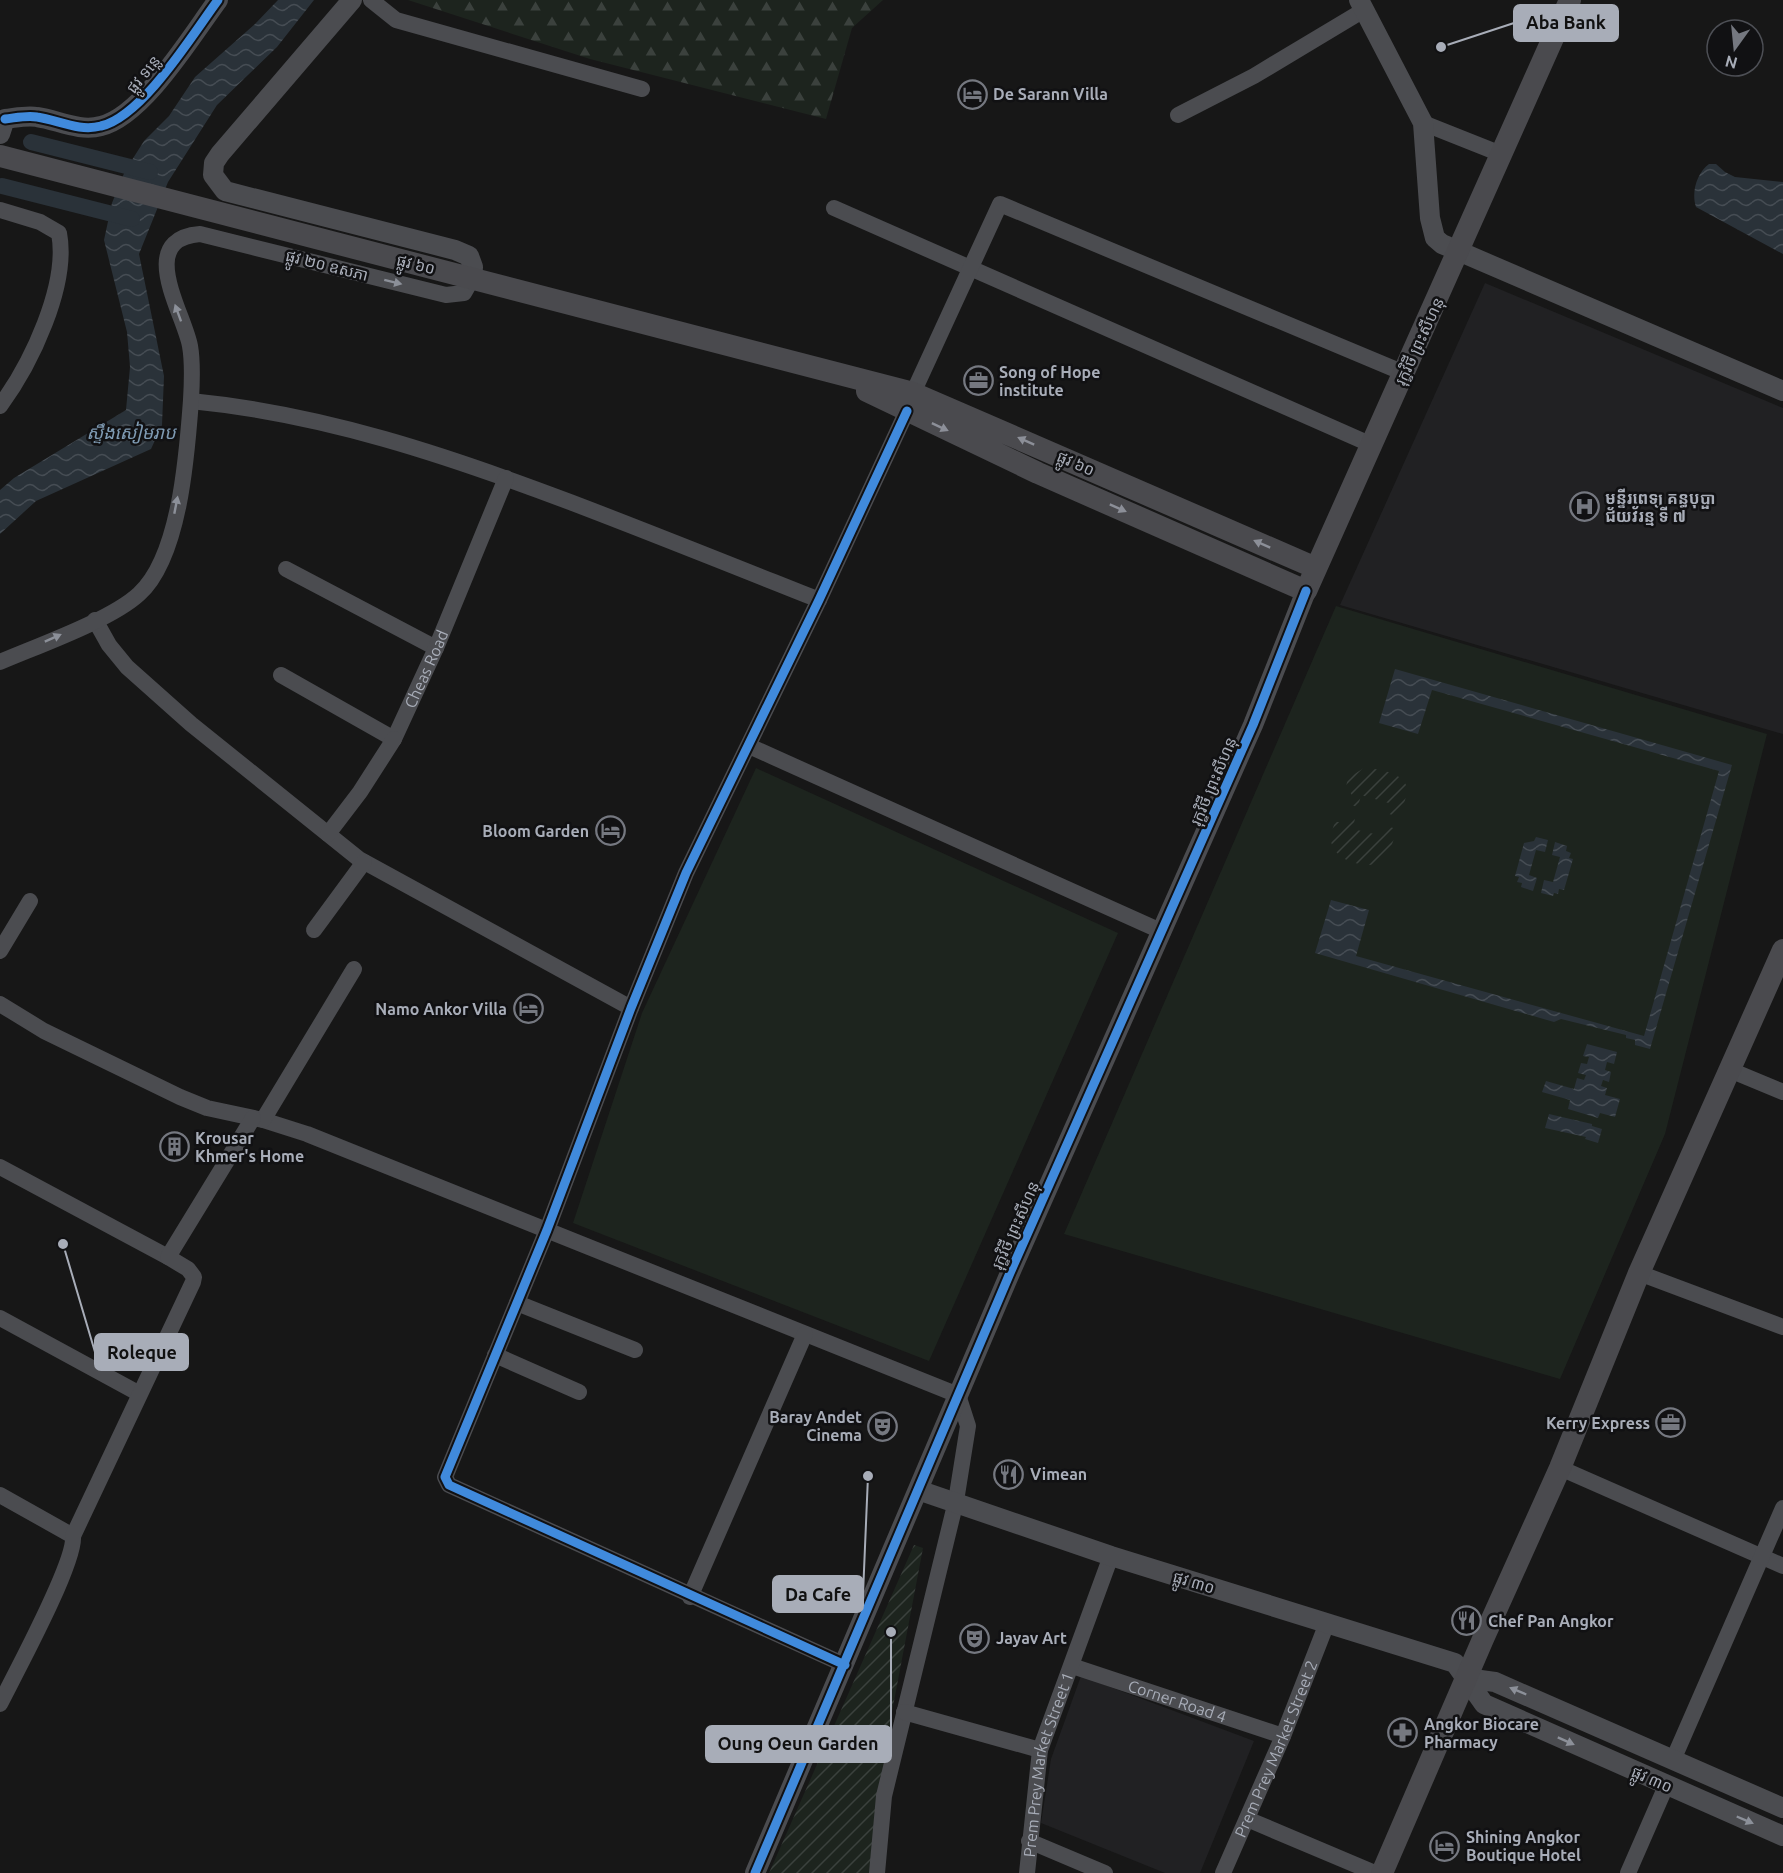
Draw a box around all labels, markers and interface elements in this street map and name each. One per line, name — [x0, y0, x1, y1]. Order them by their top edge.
callout: Aba Bank — [1514, 5, 1618, 41]
text: Aba Bank — [1526, 12, 1606, 32]
north arrow — [1705, 18, 1765, 78]
street label: ផ្លូវ ទន្លេ — [122, 51, 168, 100]
text: N — [1723, 52, 1739, 73]
hotel icon: De Sarann Villa — [956, 78, 988, 110]
place label: De Sarann Villa — [993, 85, 1108, 103]
street label: ផ្លូវ ២០ ឧសភា — [282, 246, 370, 290]
street label: ផ្លូវ ៦០ — [393, 251, 437, 283]
one-way arrow — [384, 277, 402, 287]
street label: រុក្ខវិថី ព្រះសីហនុ — [1390, 294, 1449, 389]
one-way arrow — [173, 304, 183, 322]
place label: Song of Hope institute — [999, 363, 1100, 399]
office icon: Song of Hope institute — [962, 365, 994, 397]
water label: ស្ទឹងសៀមរាប — [86, 421, 177, 444]
one-way arrow — [932, 422, 949, 431]
one-way arrow — [1018, 436, 1035, 445]
street label: ផ្លូវ ៦០ — [1052, 447, 1098, 484]
place label: មន្ទីរពេទ្យ គន្ធបុប្ផា ជ័យវ័រន្ម ទី ៧ — [1605, 488, 1715, 526]
hospital icon: មន្ទីរពេទ្យ គន្ធបុប្ផា ជ័យវ័រន្ម ទី ៧ — [1568, 491, 1600, 523]
one-way arrow — [172, 495, 181, 514]
one-way arrow — [1109, 503, 1126, 512]
one-way arrow — [1254, 540, 1271, 549]
street label: Cheas Road — [401, 627, 451, 711]
one-way arrow — [45, 633, 63, 643]
street label: រុក្ខវិថី ព្រះសីហនុ — [1185, 733, 1242, 829]
hotel icon: Bloom Garden — [594, 815, 626, 847]
place label: Bloom Garden — [482, 822, 589, 840]
hotel icon: Namo Ankor Villa — [512, 993, 544, 1025]
place label: Namo Ankor Villa — [375, 1000, 507, 1018]
place label: Krousar Khmer's Home — [195, 1129, 304, 1165]
building icon: Krousar Khmer's Home — [158, 1131, 190, 1163]
street label: រុក្ខវិថី ព្រះសីហនុ — [986, 1178, 1045, 1273]
callout: Roleque — [95, 1334, 188, 1370]
text: Roleque — [107, 1342, 177, 1362]
office icon: Kerry Express — [1655, 1407, 1687, 1439]
place label: Baray Andet Cinema — [769, 1408, 862, 1444]
theatre icon: Baray Andet Cinema — [867, 1410, 899, 1442]
place label: Kerry Express — [1546, 1414, 1650, 1432]
restaurant icon: Vimean — [993, 1458, 1025, 1490]
place label: Vimean — [1030, 1465, 1087, 1483]
street label: ផ្លូវ ៣០ — [1169, 1567, 1217, 1602]
callout: Da Cafe — [773, 1576, 863, 1612]
text: Da Cafe — [785, 1584, 851, 1604]
restaurant icon: Chef Pan Angkor — [1451, 1605, 1483, 1637]
place label: Chef Pan Angkor — [1488, 1612, 1614, 1630]
theatre icon: Jayav Art — [959, 1622, 991, 1654]
place label: Jayav Art — [996, 1629, 1067, 1647]
street label: Prem Prey Market Street 2 — [1231, 1658, 1321, 1840]
street label: Prem Prey Market Street 1 — [1020, 1670, 1077, 1858]
street label: Corner Road 4 — [1126, 1676, 1229, 1726]
one-way arrow — [1509, 1686, 1527, 1695]
place label: Angkor Biocare Pharmacy — [1424, 1715, 1539, 1751]
pharmacy icon: Angkor Biocare Pharmacy — [1387, 1717, 1419, 1749]
callout: Oung Oeun Garden — [706, 1726, 891, 1762]
text: Oung Oeun Garden — [717, 1733, 879, 1753]
one-way arrow — [1558, 1736, 1576, 1746]
street label: ផ្លូវ ៣០ — [1626, 1762, 1675, 1801]
one-way arrow — [1736, 1815, 1753, 1824]
place label: Shining Angkor Boutique Hotel — [1466, 1828, 1581, 1864]
hotel icon: Shining Angkor Boutique Hotel — [1429, 1830, 1461, 1862]

